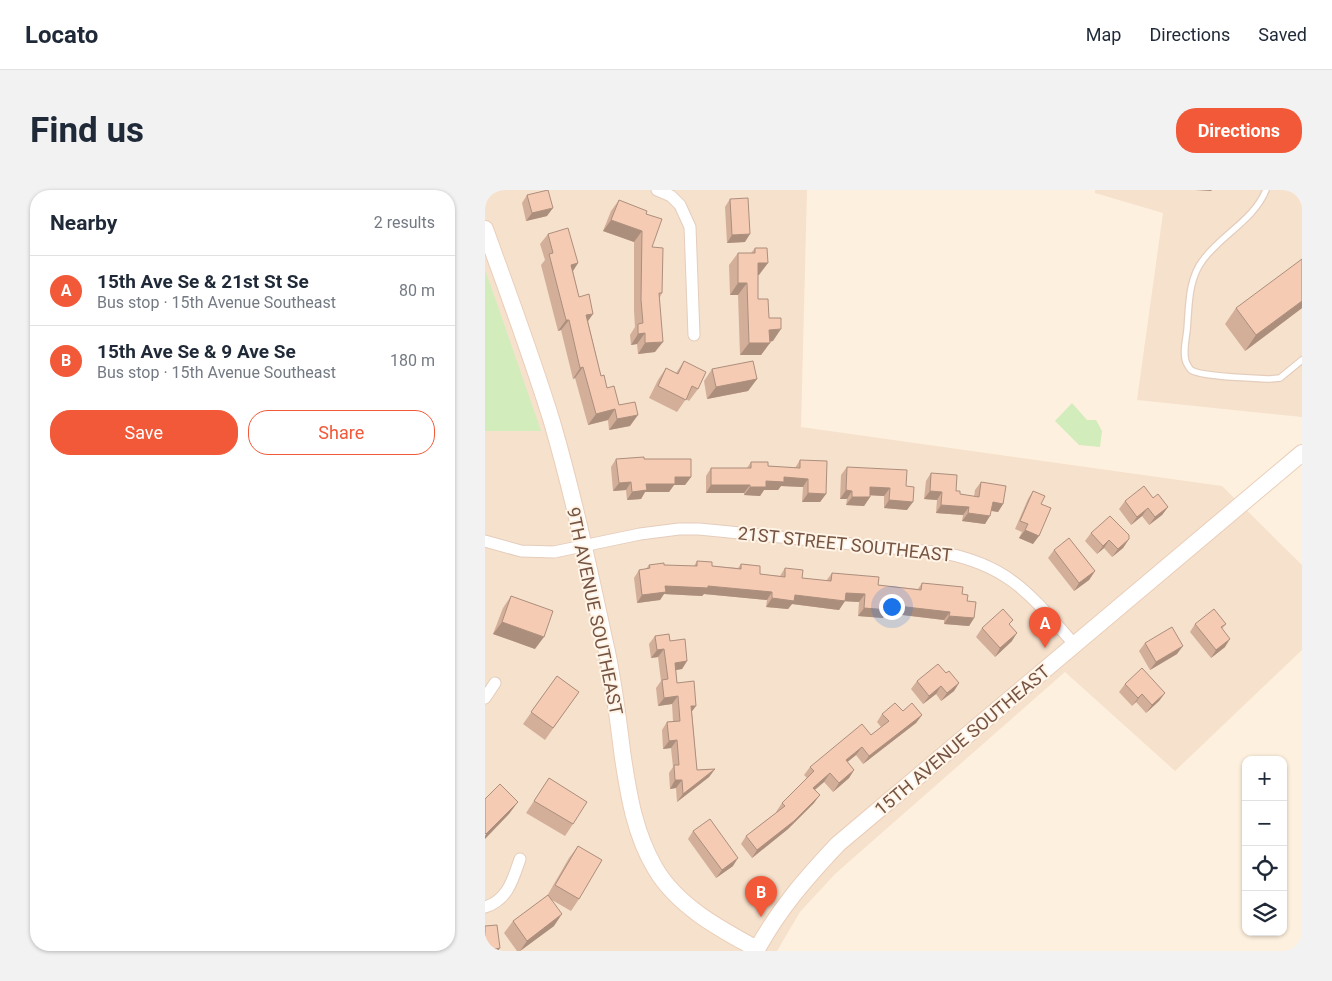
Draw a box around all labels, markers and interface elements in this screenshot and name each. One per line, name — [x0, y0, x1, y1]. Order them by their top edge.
text: Locato — [25, 21, 98, 49]
text: Map — [1086, 24, 1121, 45]
text: Directions — [1149, 24, 1230, 45]
text: Saved — [1258, 24, 1307, 45]
button: Directions — [1176, 108, 1302, 153]
text: Find us — [30, 110, 144, 151]
text: Nearby — [50, 211, 117, 235]
text: 2 results — [374, 213, 435, 232]
text: 15th Ave Se & 21st St Se — [97, 270, 309, 293]
text: A — [61, 281, 71, 300]
text: 80 m — [399, 281, 435, 300]
text: Bus stop · 15th Avenue Southeast — [97, 293, 336, 312]
text: 15th Ave Se & 9 Ave Se — [97, 340, 296, 363]
text: B — [61, 351, 71, 370]
text: 180 m — [390, 351, 435, 370]
text: Bus stop · 15th Avenue Southeast — [97, 363, 336, 382]
button: Save — [50, 410, 238, 455]
button: Share — [248, 410, 435, 455]
street label: 9TH AVENUE SOUTHEAST — [563, 505, 627, 717]
street label: 21ST STREET SOUTHEAST — [737, 522, 954, 566]
your location — [879, 594, 905, 620]
pin: A — [1029, 607, 1061, 648]
street label: 15TH AVENUE SOUTHEAST — [870, 660, 1054, 819]
map controls — [1242, 756, 1287, 936]
button: + — [1242, 756, 1287, 801]
button: − — [1242, 801, 1287, 846]
button: locate — [1242, 846, 1287, 891]
pin: B — [745, 876, 777, 917]
button: layers — [1242, 891, 1287, 936]

